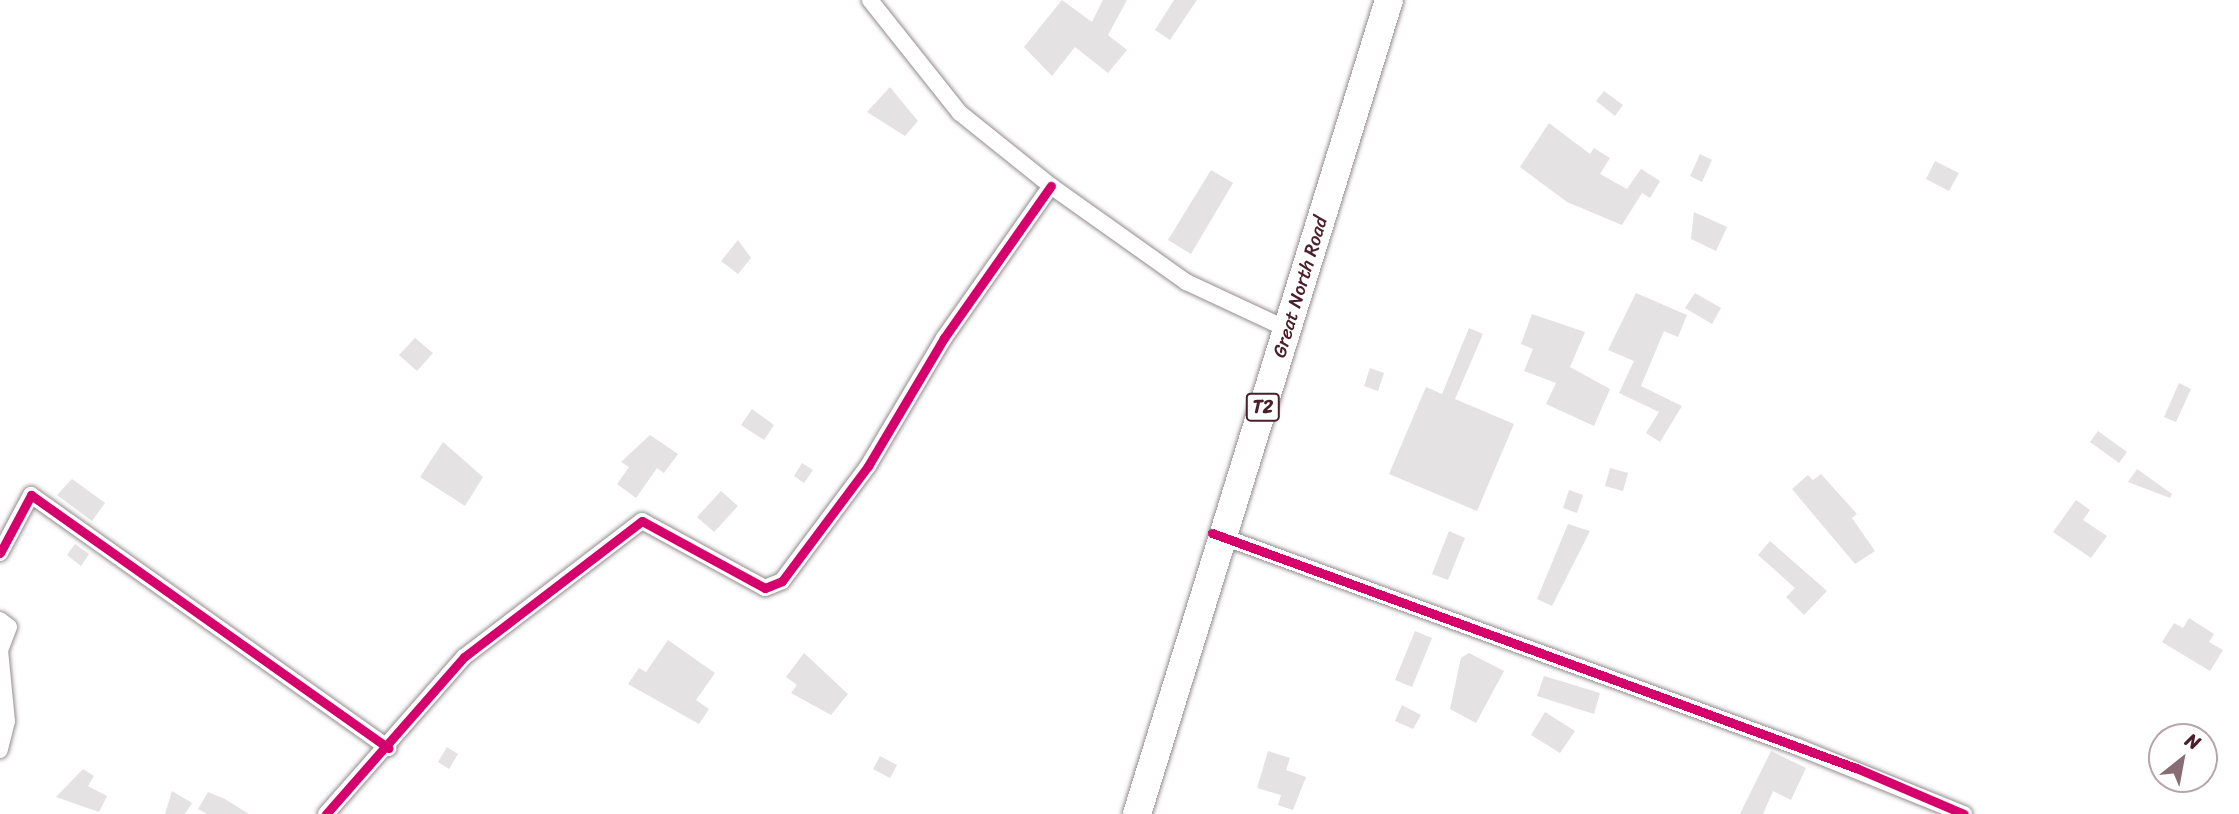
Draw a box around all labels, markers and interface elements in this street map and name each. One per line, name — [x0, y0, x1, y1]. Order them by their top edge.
street label: Great North Road — [1268, 214, 1332, 360]
road number: T2 — [1246, 393, 1280, 422]
north arrow — [2148, 723, 2218, 793]
text: N — [2179, 724, 2207, 759]

